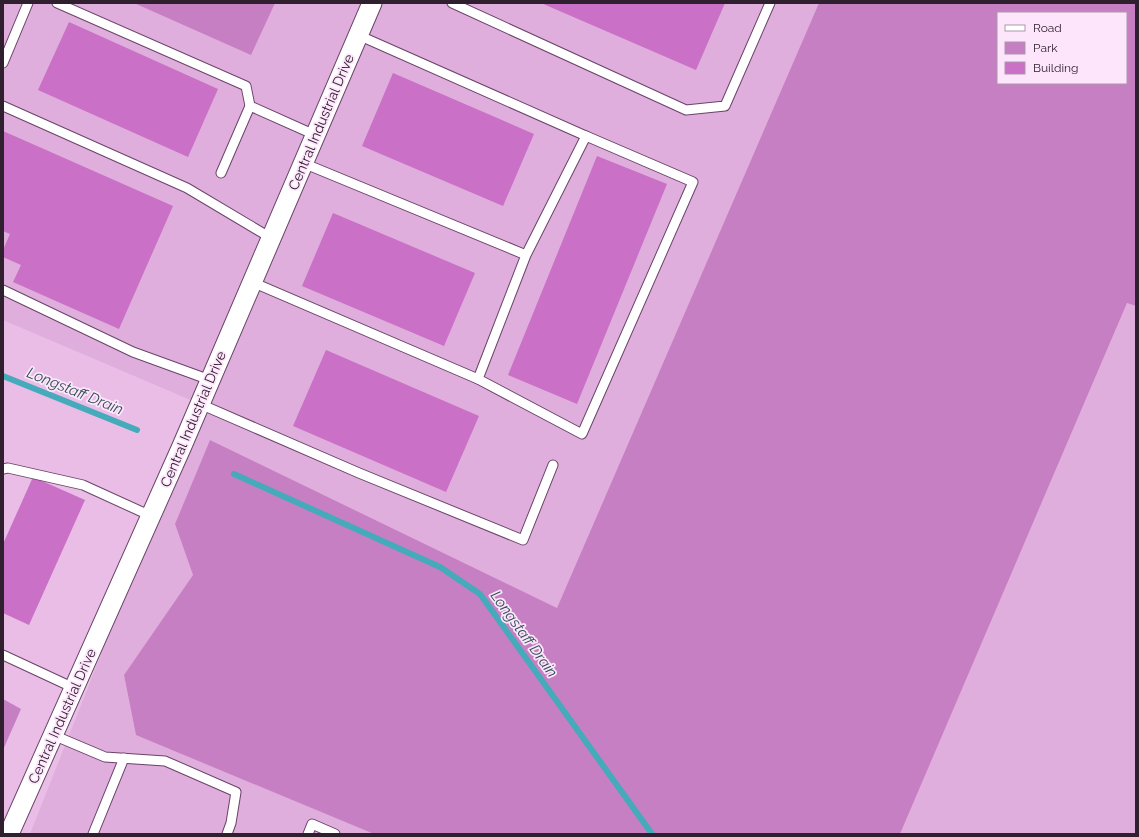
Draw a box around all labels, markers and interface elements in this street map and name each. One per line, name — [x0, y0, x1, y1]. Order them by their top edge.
legend — [997, 12, 1127, 84]
text: Road — [1033, 21, 1062, 35]
text: Park — [1033, 41, 1058, 55]
street label: Central Industrial Drive — [285, 52, 357, 192]
text: Building — [1033, 61, 1079, 75]
street label: Central Industrial Drive — [157, 349, 229, 489]
water label: Longstaff Drain — [24, 364, 126, 418]
water label: Longstaff Drain — [487, 587, 561, 681]
street label: Central Industrial Drive — [25, 646, 99, 786]

